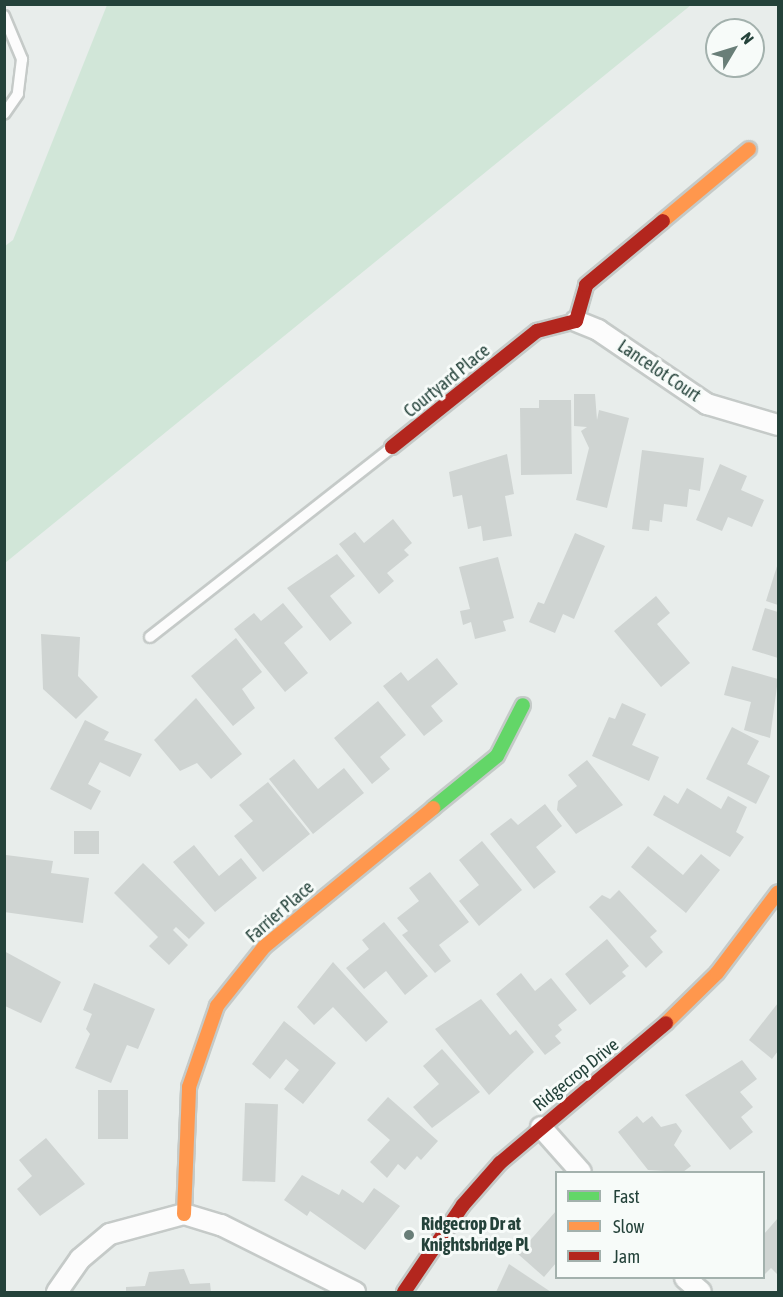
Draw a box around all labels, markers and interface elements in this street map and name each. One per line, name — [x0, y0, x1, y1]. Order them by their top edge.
north arrow — [705, 18, 765, 78]
text: N — [738, 29, 758, 47]
street label: Lancelot Court — [614, 335, 704, 407]
street label: Courtyard Place — [400, 340, 494, 422]
street label: Farrier Place — [242, 877, 318, 947]
street label: Ridgecrop Drive — [529, 1034, 623, 1116]
legend — [555, 1171, 765, 1279]
text: Fast — [613, 1186, 640, 1207]
place label: Ridgecrop Dr at Knightsbridge Pl — [421, 1214, 529, 1256]
text: Slow — [613, 1216, 644, 1237]
marker: Ridgecrop Dr at Knightsbridge Pl — [402, 1228, 416, 1242]
text: Jam — [613, 1246, 640, 1267]

